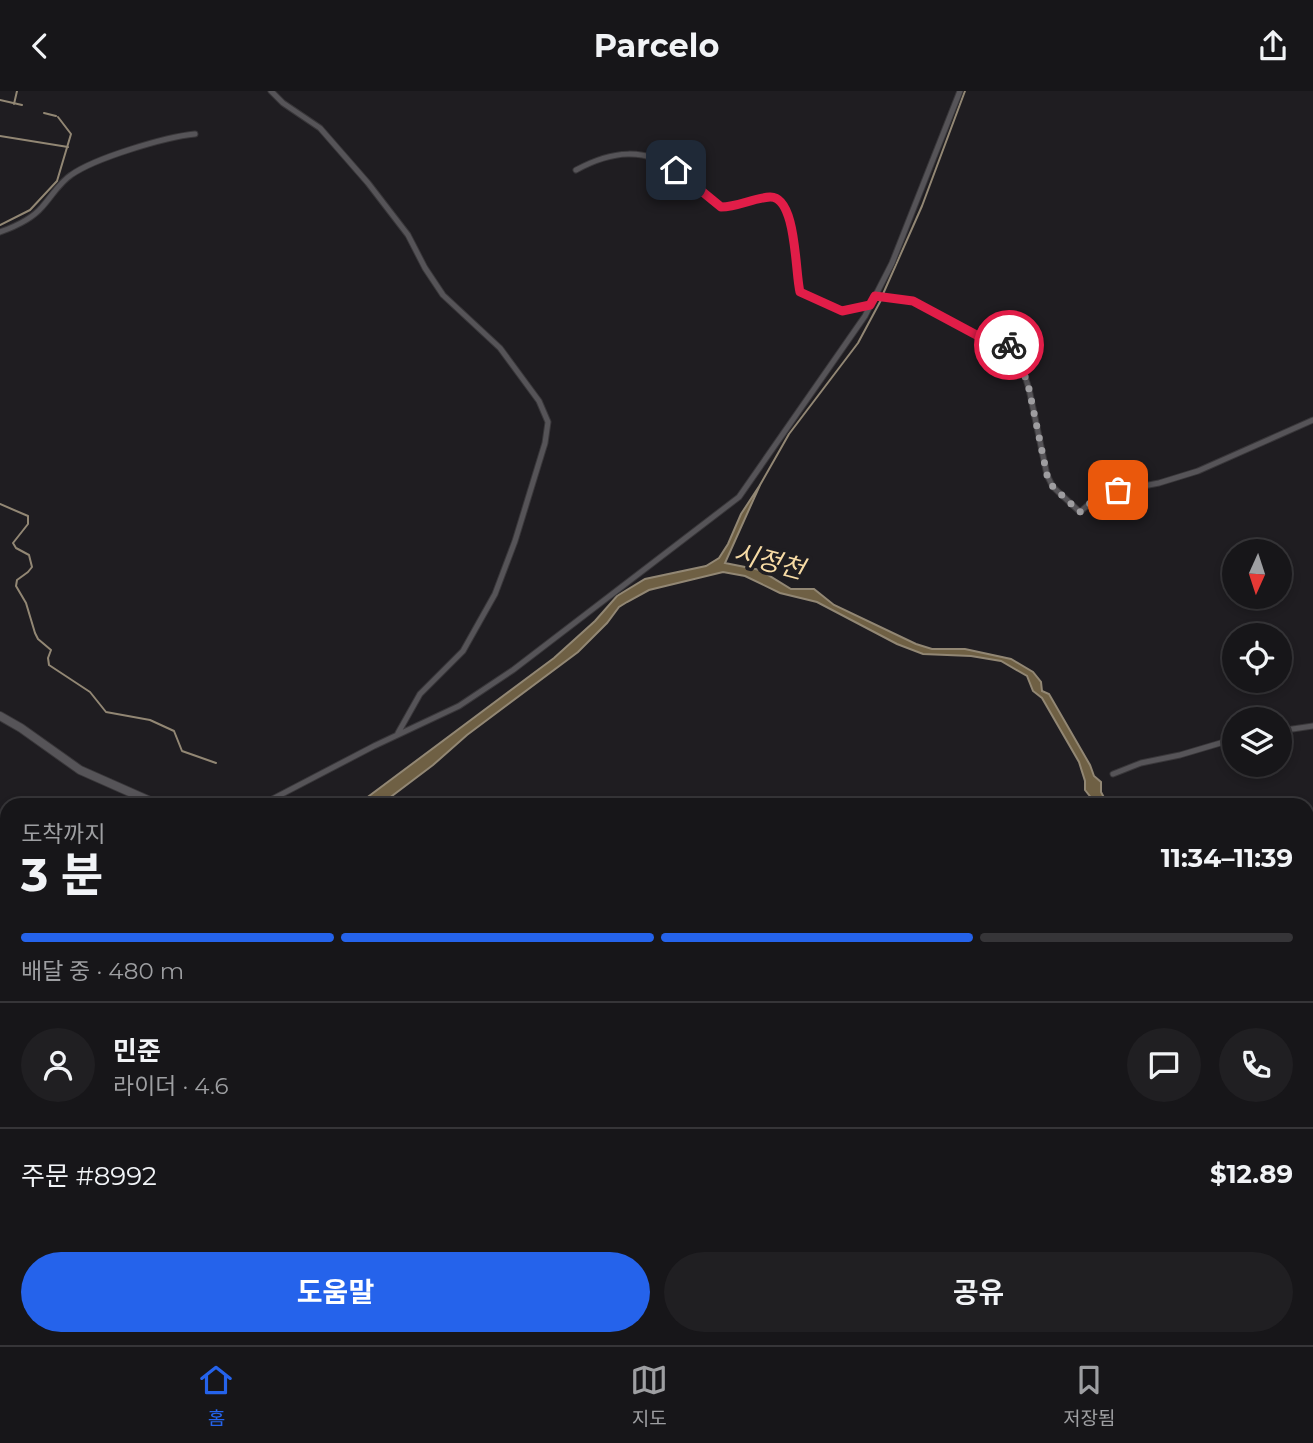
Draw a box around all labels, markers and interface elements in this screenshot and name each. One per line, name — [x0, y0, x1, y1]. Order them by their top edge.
text: Parcelo — [594, 26, 719, 65]
icon: back — [21, 27, 59, 65]
icon: share — [1254, 27, 1292, 65]
pin — [646, 140, 706, 200]
icon: home — [657, 151, 695, 189]
courier — [974, 310, 1044, 380]
icon: bike — [990, 326, 1028, 364]
pin — [1088, 460, 1148, 520]
icon: bag — [1099, 471, 1137, 509]
water label: 시정천 — [730, 536, 811, 587]
north arrow — [1222, 539, 1292, 609]
map controls — [1222, 539, 1292, 777]
button: locate — [1222, 623, 1292, 693]
button: layers — [1222, 707, 1292, 777]
text: 도착까지 — [21, 820, 106, 848]
text: 11:34–11:39 — [1161, 842, 1293, 874]
text: 3 분 — [21, 846, 104, 903]
text: 배달 중 · 480 m — [21, 957, 184, 985]
button: person — [21, 1028, 95, 1102]
button: chat — [1127, 1028, 1201, 1102]
button: phone — [1219, 1028, 1293, 1102]
text: 민준 — [113, 1035, 161, 1067]
text: 라이더 · 4.6 — [113, 1072, 229, 1100]
text: $12.89 — [1210, 1158, 1293, 1190]
text: 주문 #8992 — [21, 1160, 157, 1192]
button: 도움말 — [21, 1252, 650, 1332]
button: 공유 — [664, 1252, 1293, 1332]
tab: 홈 — [197, 1361, 235, 1430]
tab: 지도 — [630, 1361, 668, 1430]
tab: 저장됨 — [1063, 1361, 1116, 1430]

